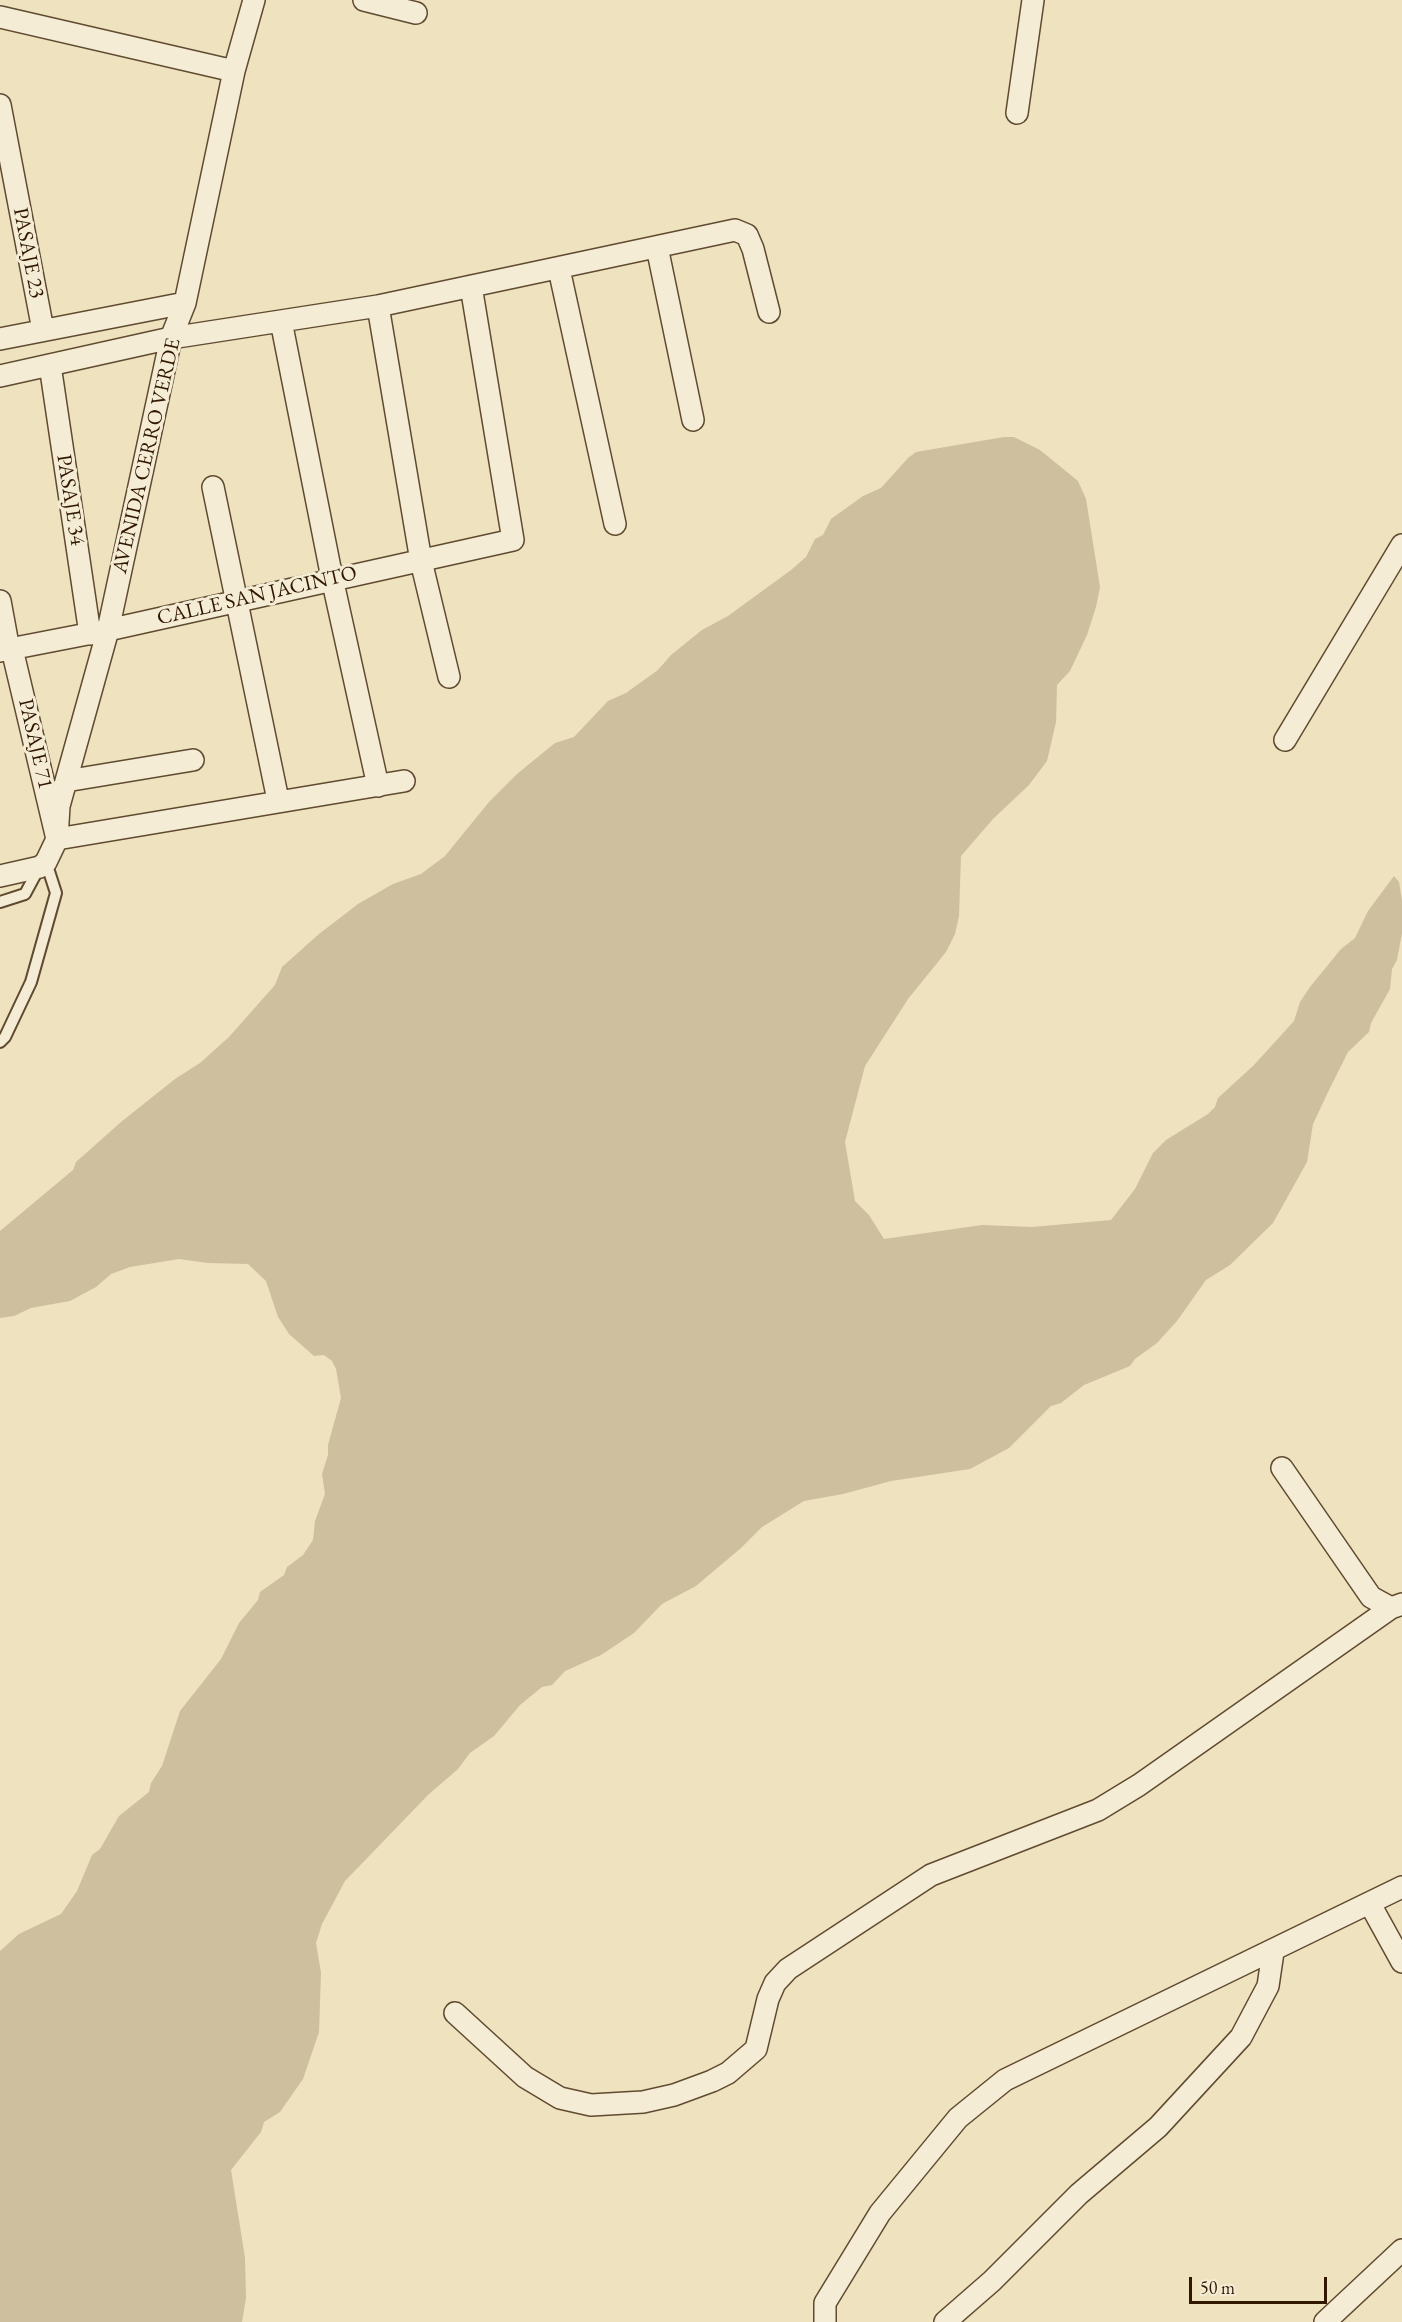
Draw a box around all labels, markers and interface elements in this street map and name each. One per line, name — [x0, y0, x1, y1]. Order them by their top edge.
street label: PASAJE 23 — [7, 206, 49, 300]
street label: AVENIDA CERRO VERDE — [108, 336, 186, 576]
street label: PASAJE 34 — [50, 453, 90, 547]
street label: CALLE SAN JACINTO — [155, 561, 359, 631]
street label: PASAJE 71 — [12, 696, 58, 792]
scale bar — [1192, 2265, 1330, 2303]
text: 50 m — [1200, 2276, 1235, 2299]

